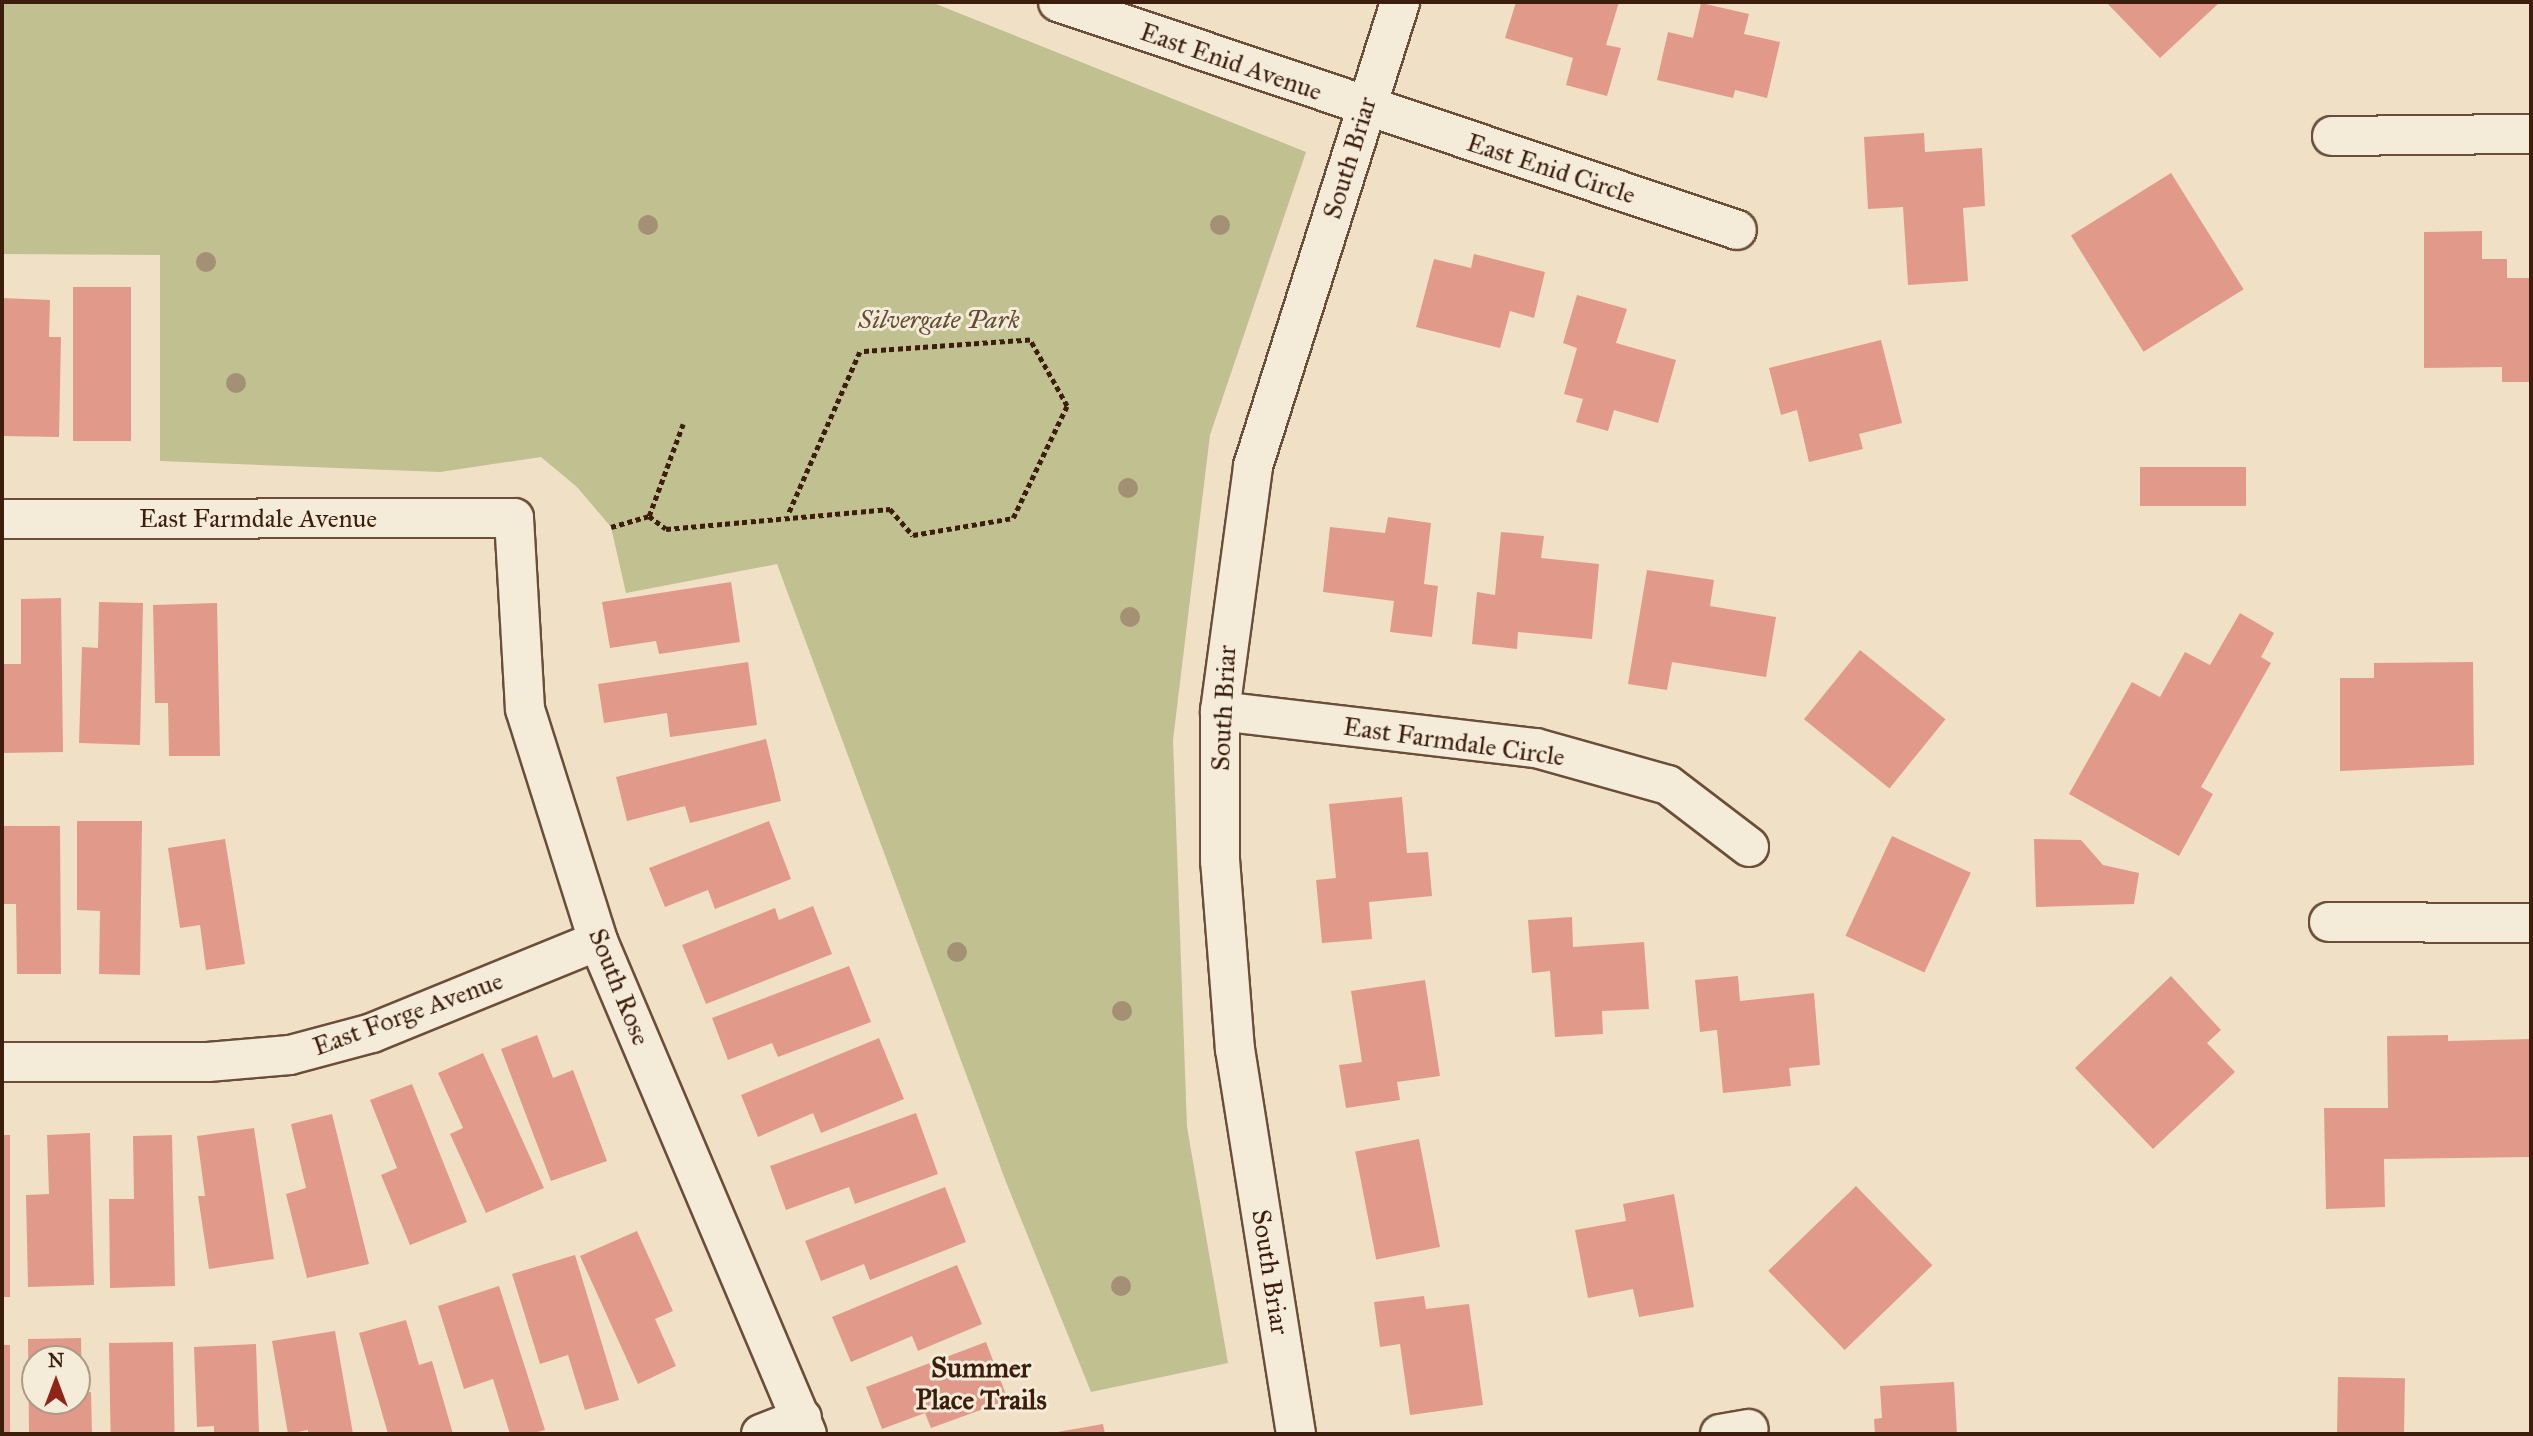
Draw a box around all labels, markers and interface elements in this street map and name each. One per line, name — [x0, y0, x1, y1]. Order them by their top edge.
street label: East Enid Avenue — [1136, 16, 1326, 108]
street label: South Briar — [1317, 93, 1383, 223]
street label: East Enid Circle — [1463, 127, 1639, 211]
park label: Silvergate Park — [858, 304, 1020, 336]
street label: East Farmdale Avenue — [139, 503, 377, 535]
street label: South Briar — [1205, 644, 1243, 772]
street label: East Farmdale Circle — [1341, 711, 1567, 773]
street label: South Rose — [581, 924, 657, 1050]
street label: East Forge Avenue — [309, 965, 507, 1063]
street label: South Briar — [1245, 1207, 1295, 1337]
north arrow — [21, 1345, 91, 1415]
text: N — [48, 1349, 64, 1372]
district label: Summer Place Trails — [915, 1351, 1047, 1417]

